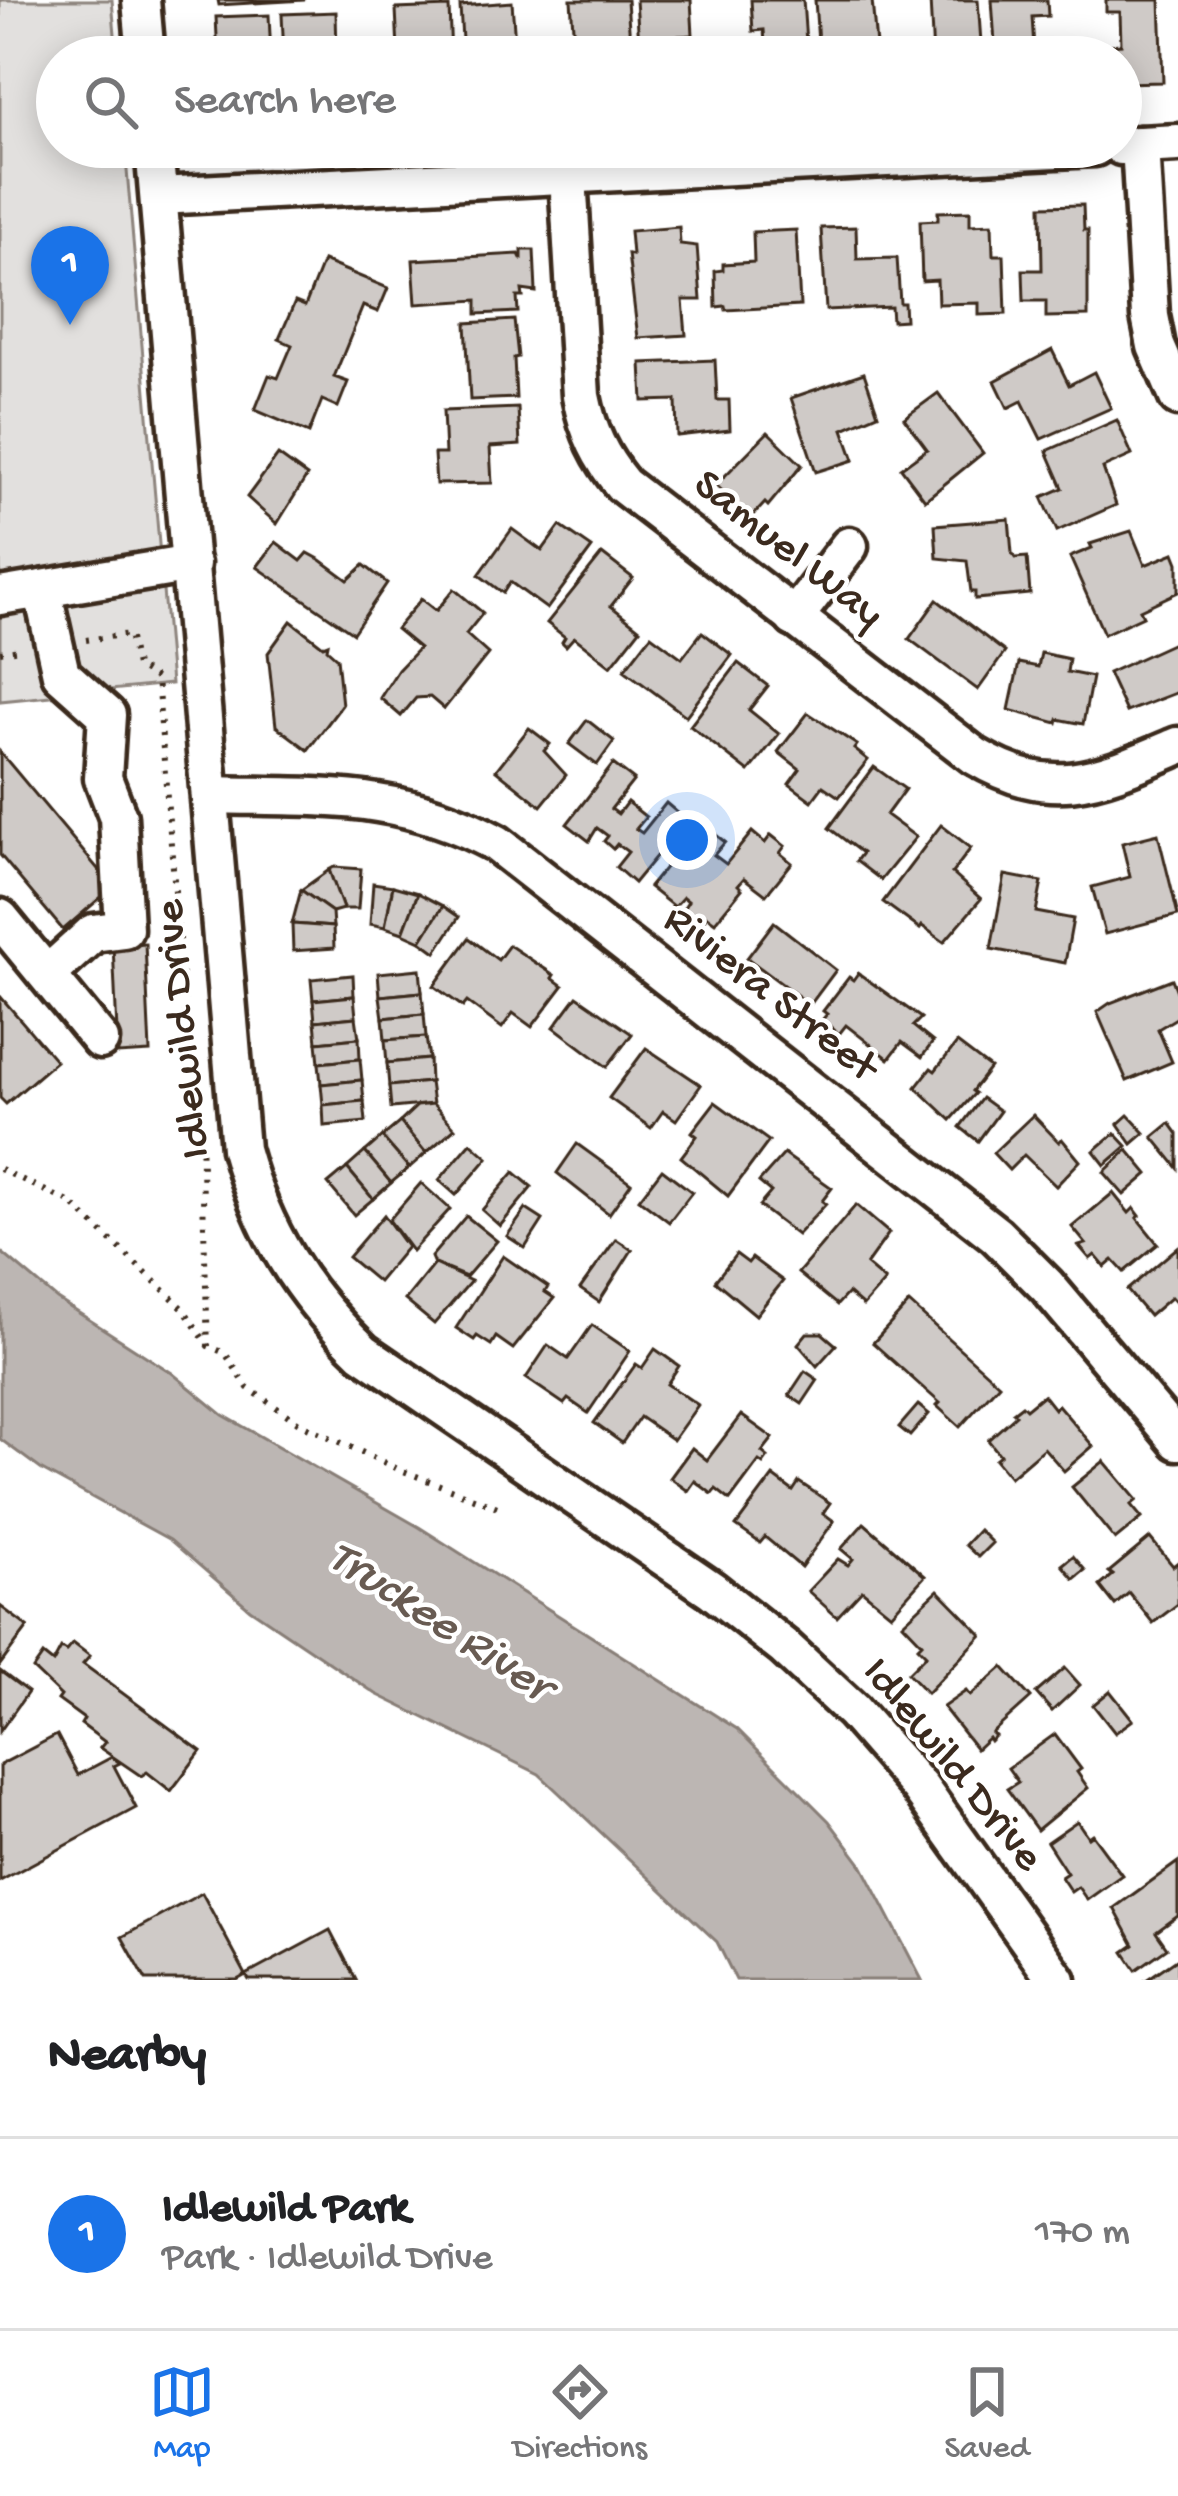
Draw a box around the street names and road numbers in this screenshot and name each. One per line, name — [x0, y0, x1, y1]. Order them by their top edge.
street label: Samuel Way — [681, 460, 893, 642]
street label: Riviera Street — [651, 895, 890, 1097]
street label: Idlewild Drive — [145, 896, 225, 1161]
street label: Idlewild Drive — [849, 1648, 1054, 1884]

